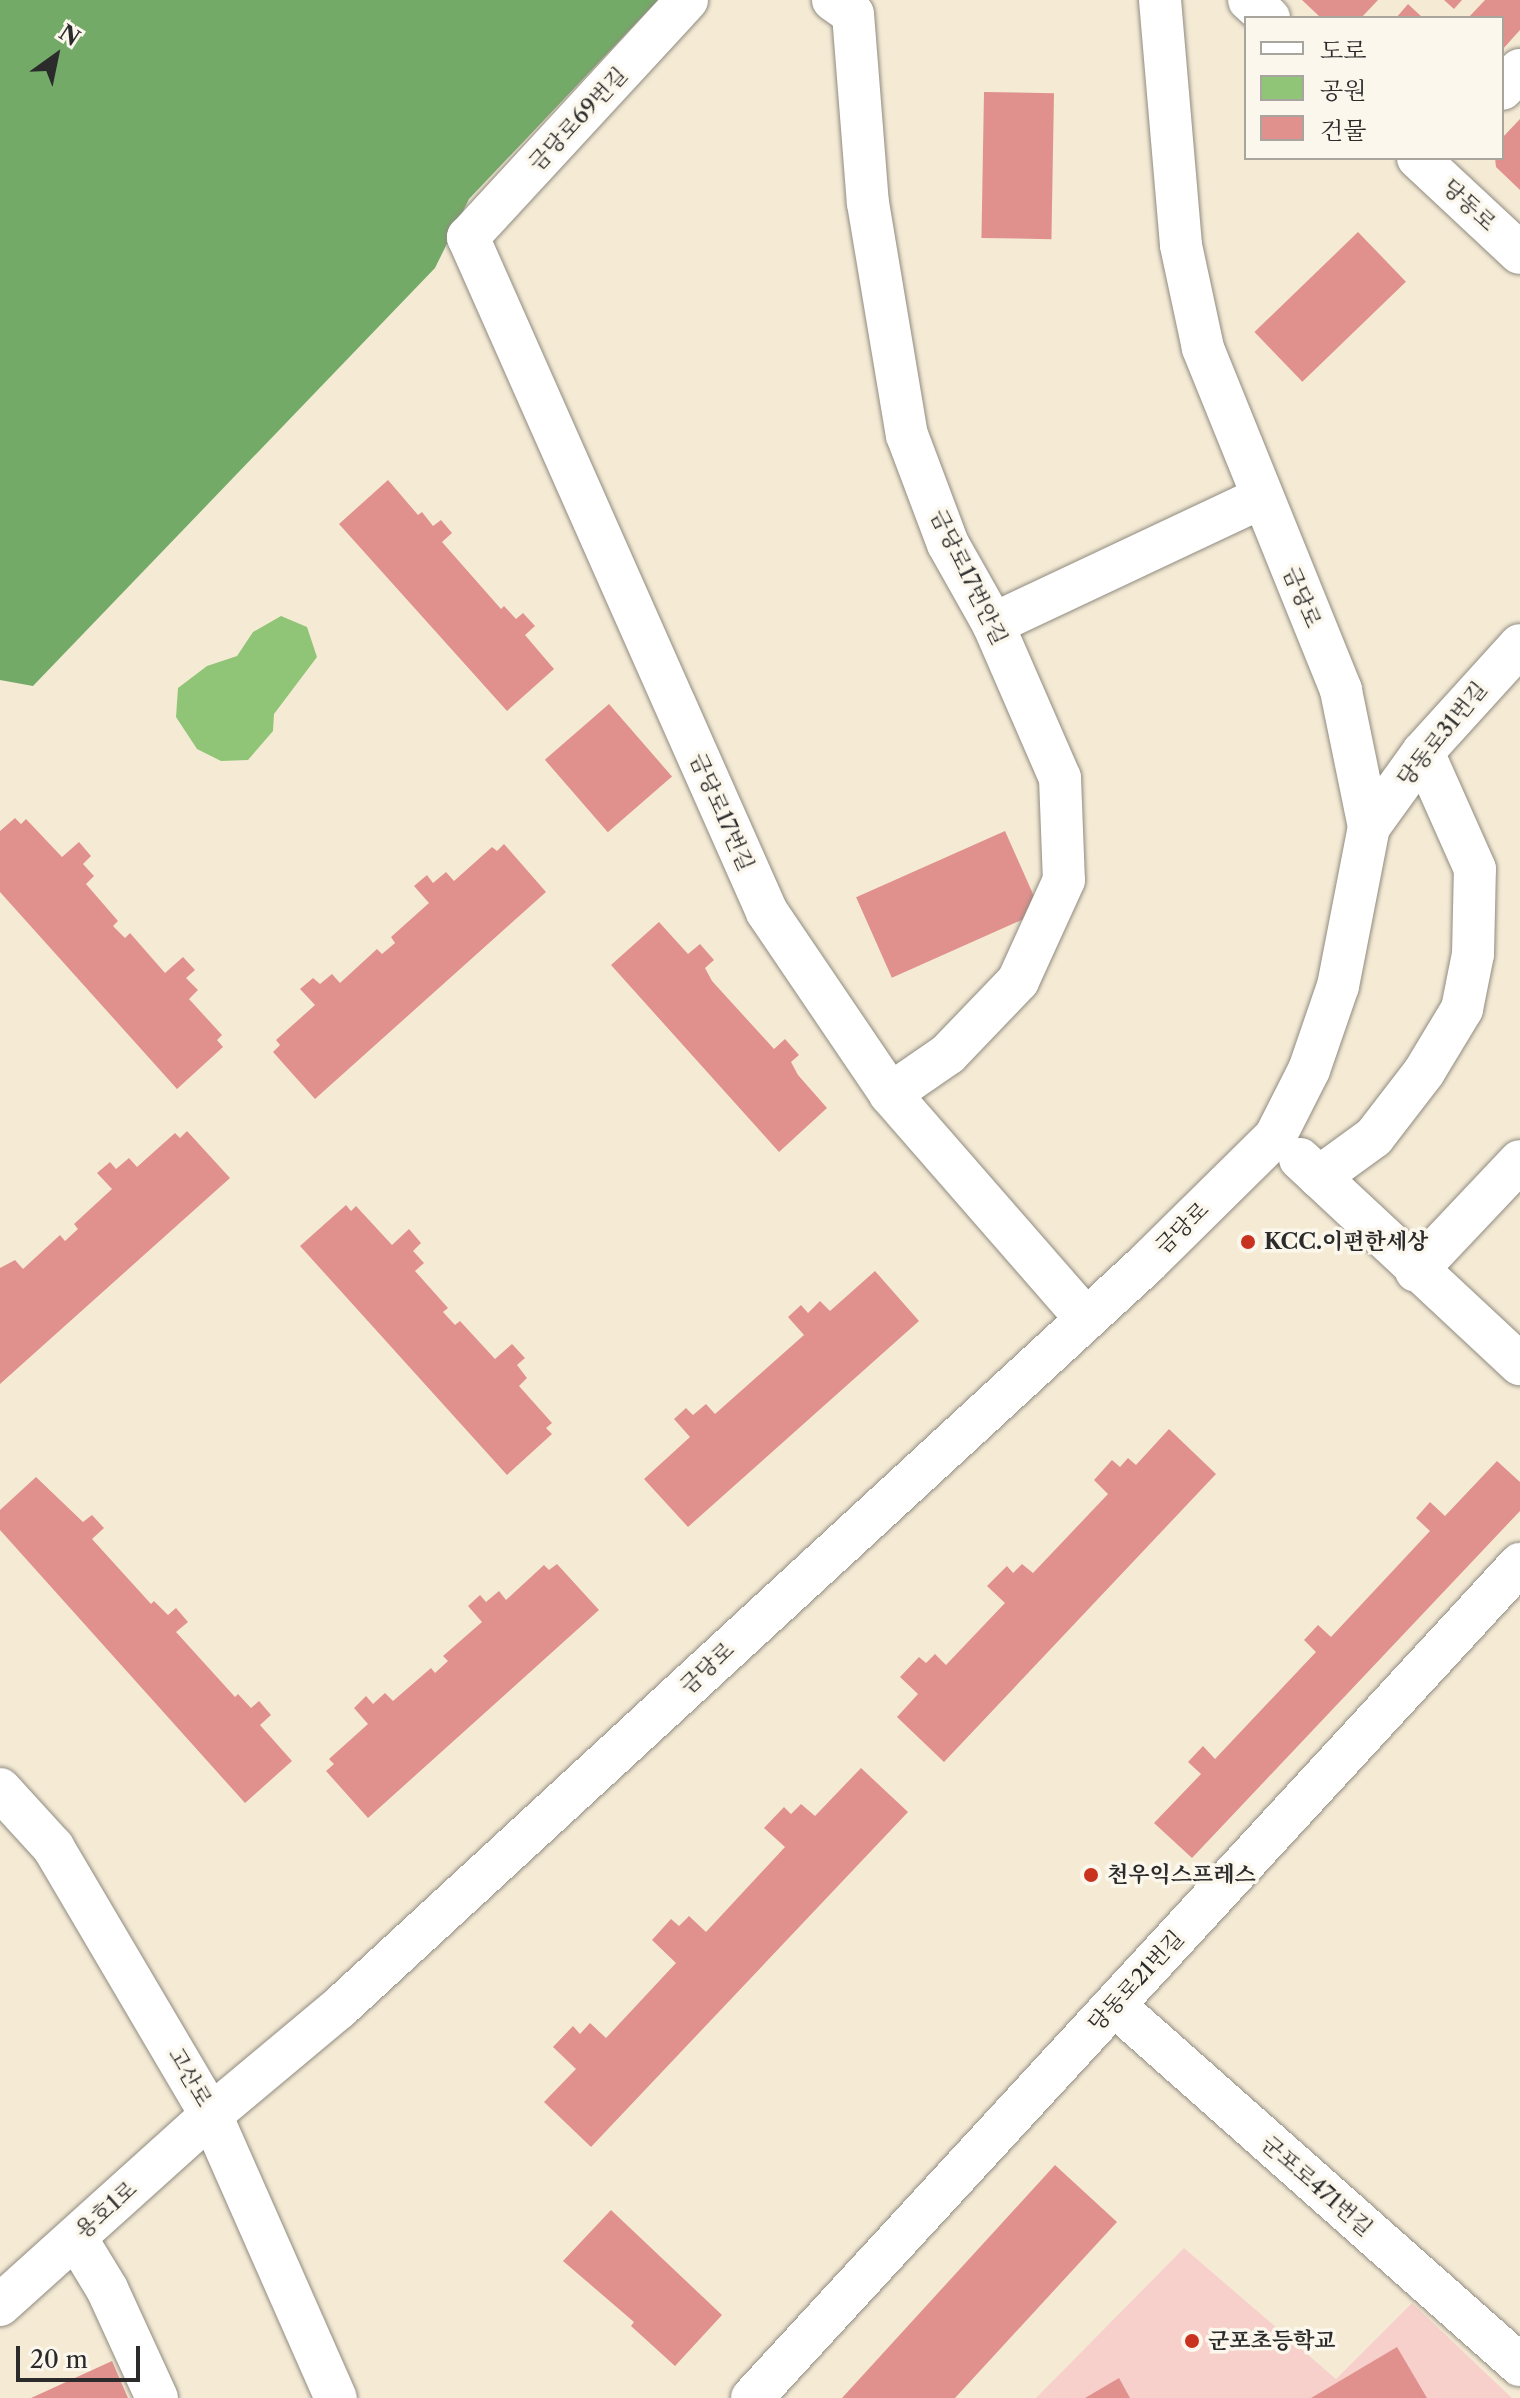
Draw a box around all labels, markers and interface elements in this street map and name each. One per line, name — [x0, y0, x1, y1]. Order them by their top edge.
north arrow — [16, 16, 96, 96]
legend — [1244, 16, 1504, 160]
text: N — [54, 19, 85, 52]
text: 도로 — [1320, 36, 1366, 65]
street label: 금당로69번길 — [523, 62, 633, 176]
text: 공원 — [1320, 76, 1366, 105]
text: 건물 — [1320, 116, 1366, 145]
street label: 당동로 — [1437, 174, 1501, 236]
street label: 금당로17번안길 — [925, 505, 1013, 649]
street label: 금당로 — [1277, 562, 1327, 632]
street label: 당동로31번길 — [1392, 676, 1492, 792]
street label: 금당로17번길 — [684, 749, 760, 875]
street label: 금당로 — [1150, 1196, 1214, 1260]
place label: KCC.이편한세상 — [1264, 1229, 1428, 1255]
marker: KCC.이편한세상 — [1239, 1233, 1257, 1251]
street label: 금당로 — [675, 1637, 739, 1699]
place label: 천우익스프레스 — [1107, 1862, 1256, 1888]
marker: 천우익스프레스 — [1082, 1866, 1100, 1884]
street label: 당동로21번길 — [1083, 1925, 1189, 2037]
street label: 고산로 — [163, 2043, 217, 2111]
street label: 군포로471번길 — [1256, 2130, 1378, 2242]
street label: 용호1로 — [70, 2176, 142, 2244]
place label: 군포초등학교 — [1208, 2328, 1336, 2354]
scale bar — [20, 2330, 144, 2380]
marker: 군포초등학교 — [1183, 2332, 1201, 2350]
text: 20 m — [30, 2345, 88, 2374]

